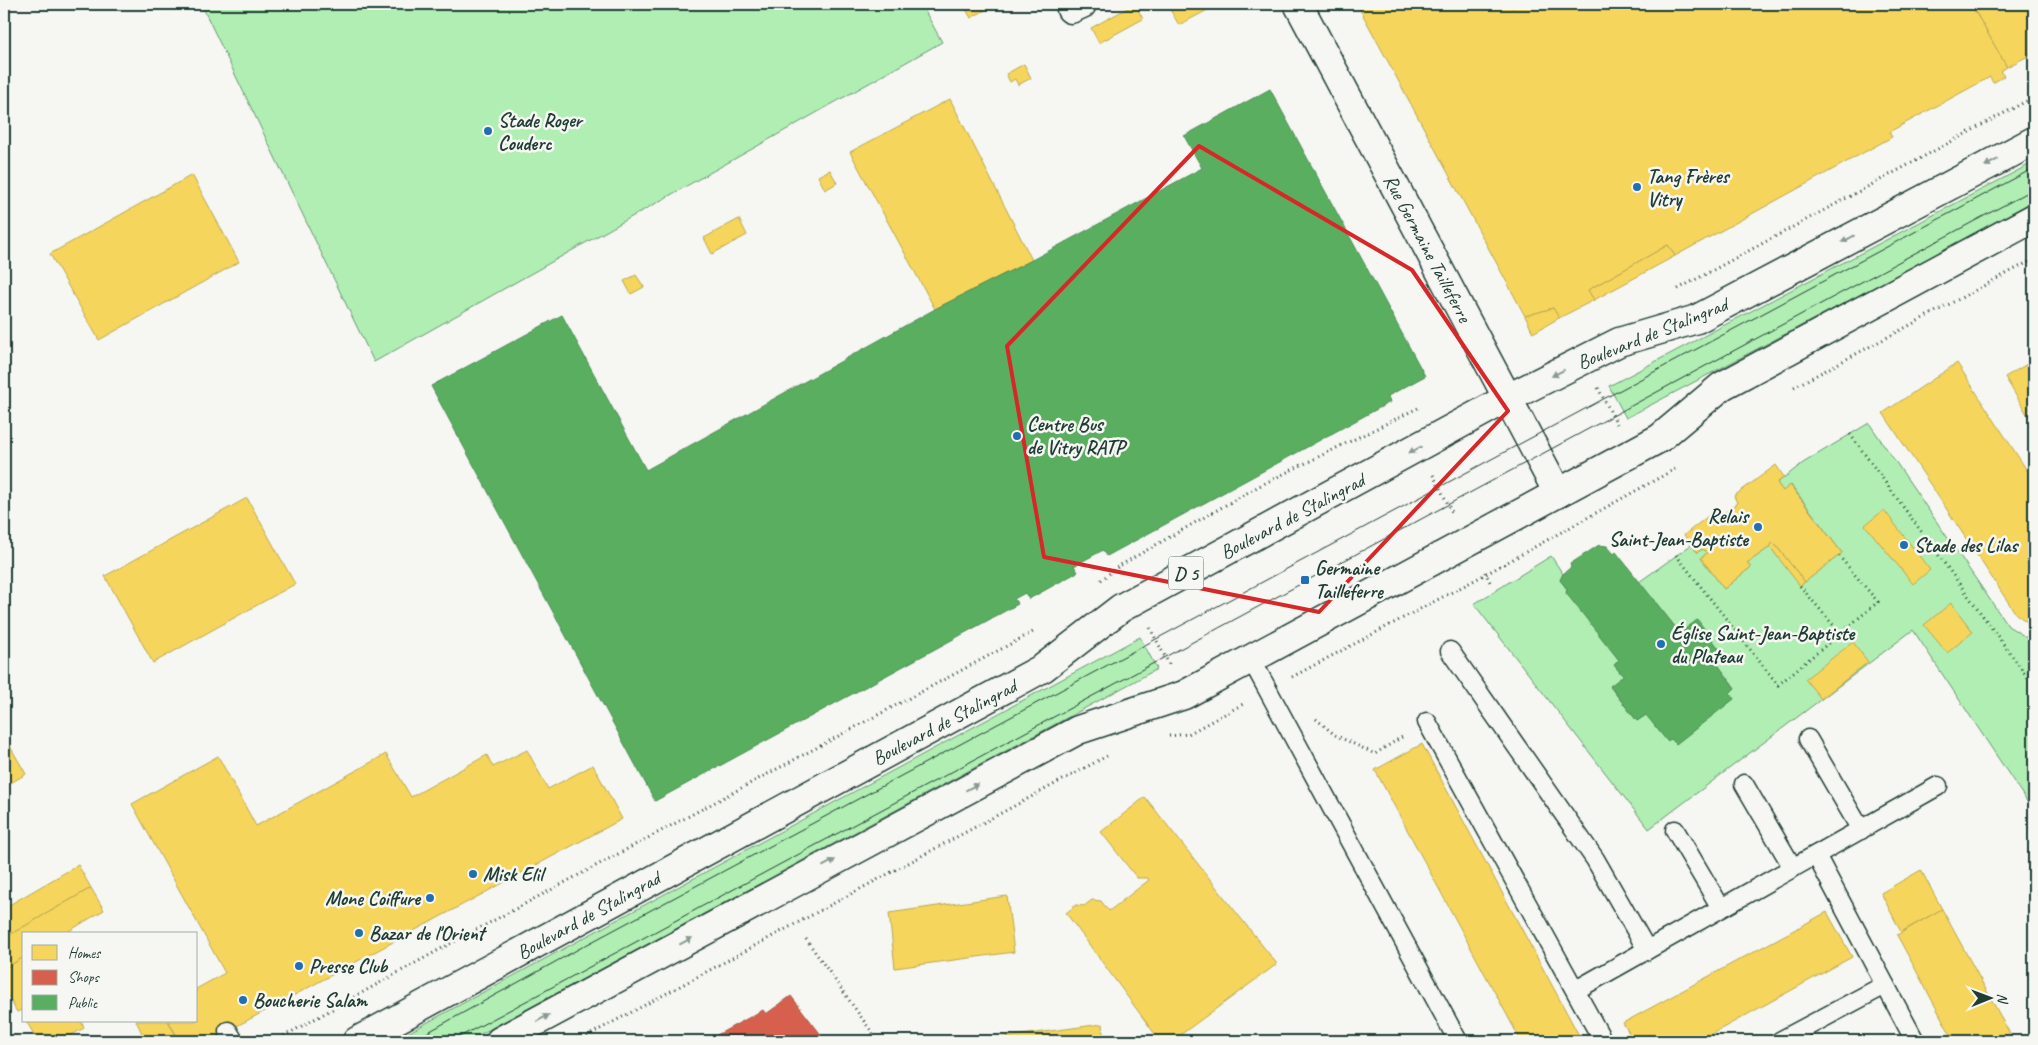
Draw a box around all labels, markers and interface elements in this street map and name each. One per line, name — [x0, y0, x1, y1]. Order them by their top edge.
place label: Stade Roger Couderc — [498, 108, 585, 156]
marker: Stade Roger Couderc — [482, 125, 494, 137]
one-way arrow — [1984, 159, 1998, 167]
place label: Tang Frères Vitry — [1647, 164, 1730, 212]
street label: Rue Germaine Tailleferre — [1378, 170, 1478, 328]
marker: Tang Frères Vitry — [1631, 181, 1643, 193]
one-way arrow — [1841, 235, 1854, 244]
street label: Boulevard de Stalingrad — [1573, 291, 1734, 375]
one-way arrow — [1551, 369, 1565, 377]
place label: Centre Bus de Vitry RATP — [1027, 412, 1128, 460]
marker: Centre Bus de Vitry RATP — [1011, 430, 1023, 442]
one-way arrow — [1408, 445, 1421, 454]
street label: Boulevard de Stalingrad — [1216, 466, 1372, 565]
place label: Relais Saint-Jean-Baptiste — [1609, 504, 1750, 552]
marker: Relais Saint-Jean-Baptiste — [1752, 521, 1764, 533]
place label: Stade des Lilas — [1914, 533, 2019, 558]
marker: Stade des Lilas — [1898, 539, 1910, 551]
road number: D 5 — [1168, 556, 1204, 590]
place label: Germaine Tailleferre — [1315, 556, 1384, 604]
marker: Germaine Tailleferre — [1299, 574, 1311, 586]
place label: Église Saint-Jean-Baptiste du Plateau — [1671, 621, 1856, 669]
marker: Église Saint-Jean-Baptiste du Plateau — [1655, 638, 1667, 650]
street label: Boulevard de Stalingrad — [868, 672, 1024, 771]
one-way arrow — [965, 783, 980, 791]
one-way arrow — [822, 859, 836, 867]
place label: Misk Elil — [483, 862, 547, 887]
street label: Boulevard de Stalingrad — [512, 864, 667, 965]
marker: Misk Elil — [467, 868, 479, 880]
place label: Mone Coiffure — [325, 886, 421, 911]
marker: Mone Coiffure — [424, 892, 436, 904]
place label: Bazar de l'Orient — [369, 921, 488, 946]
marker: Bazar de l'Orient — [353, 927, 365, 939]
legend — [22, 932, 198, 1022]
one-way arrow — [679, 936, 693, 945]
text: Homes — [68, 944, 102, 963]
place label: Presse Club — [309, 954, 388, 979]
marker: Presse Club — [293, 960, 305, 972]
text: Shops — [68, 968, 101, 987]
north arrow — [1966, 972, 2016, 1022]
place label: Boucherie Salam — [253, 988, 369, 1013]
text: N — [1994, 993, 2011, 1005]
text: Public — [68, 994, 98, 1013]
marker: Boucherie Salam — [237, 994, 249, 1006]
one-way arrow — [536, 1014, 551, 1022]

